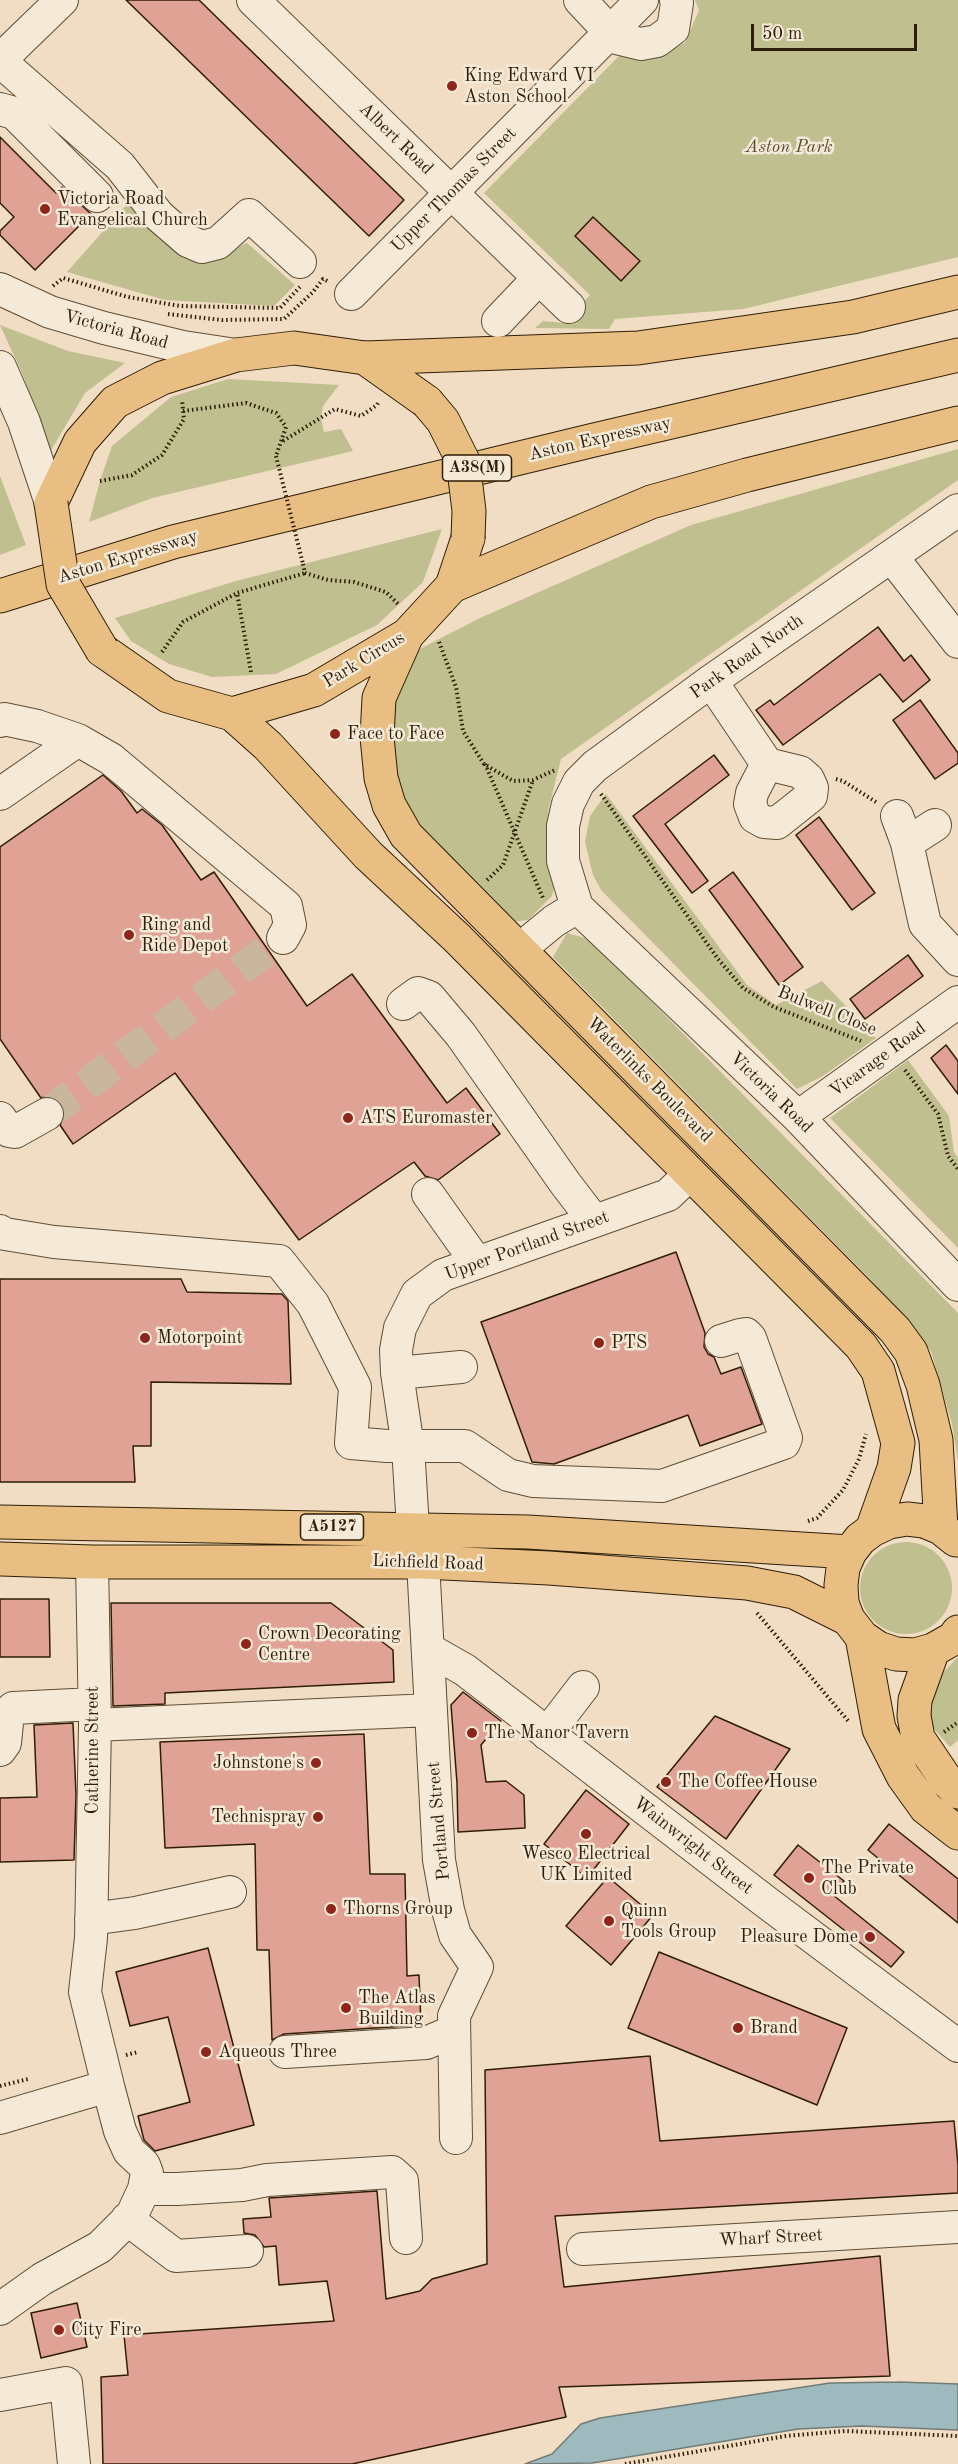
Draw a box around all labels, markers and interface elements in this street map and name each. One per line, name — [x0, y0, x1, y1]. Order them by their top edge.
scale bar — [754, 12, 920, 50]
text: 50 m — [762, 25, 802, 43]
place label: King Edward VI Aston School — [464, 65, 594, 107]
marker: King Edward VI Aston School — [445, 79, 459, 93]
street label: Albert Road — [354, 98, 438, 180]
street label: Upper Thomas Street — [387, 123, 521, 257]
park label: Aston Park — [745, 136, 833, 158]
place label: Victoria Road Evangelical Church — [57, 188, 208, 230]
marker: Victoria Road Evangelical Church — [38, 202, 52, 216]
street label: Victoria Road — [61, 306, 171, 354]
street label: Aston Expressway — [527, 412, 673, 466]
road number: A38(M) — [442, 455, 512, 481]
street label: Aston Expressway — [55, 525, 201, 589]
street label: Park Road North — [686, 610, 808, 704]
street label: Park Circus — [319, 627, 409, 693]
place label: Face to Face — [347, 723, 444, 745]
marker: Face to Face — [328, 727, 342, 741]
place label: Ring and Ride Depot — [141, 914, 228, 956]
marker: Ring and Ride Depot — [122, 928, 136, 942]
street label: Bulwell Close — [774, 981, 880, 1041]
street label: Waterlinks Boulevard — [582, 1013, 716, 1147]
street label: Vicarage Road — [825, 1018, 931, 1102]
street label: Victoria Road — [725, 1048, 817, 1138]
place label: ATS Euromaster — [360, 1107, 493, 1129]
marker: ATS Euromaster — [341, 1111, 355, 1125]
street label: Upper Portland Street — [442, 1206, 612, 1286]
place label: Motorpoint — [157, 1327, 243, 1349]
marker: Motorpoint — [138, 1331, 152, 1345]
place label: PTS — [611, 1332, 647, 1354]
marker: PTS — [592, 1336, 606, 1350]
road number: A5127 — [300, 1514, 364, 1540]
street label: Lichfield Road — [372, 1550, 484, 1576]
place label: Crown Decorating Centre — [258, 1623, 401, 1666]
marker: Crown Decorating Centre — [239, 1637, 253, 1651]
street label: Catherine Street — [82, 1686, 104, 1814]
place label: The Manor Tavern — [484, 1722, 629, 1744]
marker: The Manor Tavern — [465, 1726, 479, 1740]
place label: Johnstone's — [213, 1752, 304, 1774]
marker: Johnstone's — [309, 1756, 323, 1770]
street label: Portland Street — [423, 1761, 455, 1881]
place label: The Coffee House — [678, 1771, 817, 1793]
marker: The Coffee House — [659, 1775, 673, 1789]
street label: Wainwright Street — [629, 1793, 757, 1899]
place label: Technispray — [211, 1806, 306, 1828]
marker: Technispray — [311, 1810, 325, 1824]
marker: Wesco Electrical UK Limited — [579, 1827, 593, 1841]
place label: Wesco Electrical UK Limited — [522, 1843, 650, 1886]
place label: The Private Club — [821, 1857, 914, 1900]
marker: The Private Club — [802, 1871, 816, 1885]
place label: Thorns Group — [343, 1898, 453, 1920]
place label: Quinn Tools Group — [621, 1900, 716, 1942]
marker: Thorns Group — [324, 1902, 338, 1916]
marker: Quinn Tools Group — [602, 1914, 616, 1928]
place label: Pleasure Dome — [740, 1926, 858, 1948]
marker: Pleasure Dome — [863, 1930, 877, 1944]
place label: The Atlas Building — [358, 1987, 436, 2030]
marker: The Atlas Building — [339, 2001, 353, 2015]
place label: Brand — [750, 2017, 798, 2039]
marker: Brand — [731, 2021, 745, 2035]
place label: Aqueous Three — [218, 2041, 337, 2063]
marker: Aqueous Three — [199, 2045, 213, 2059]
street label: Wharf Street — [719, 2224, 823, 2252]
place label: City Fire — [71, 2319, 141, 2341]
marker: City Fire — [52, 2323, 66, 2337]

